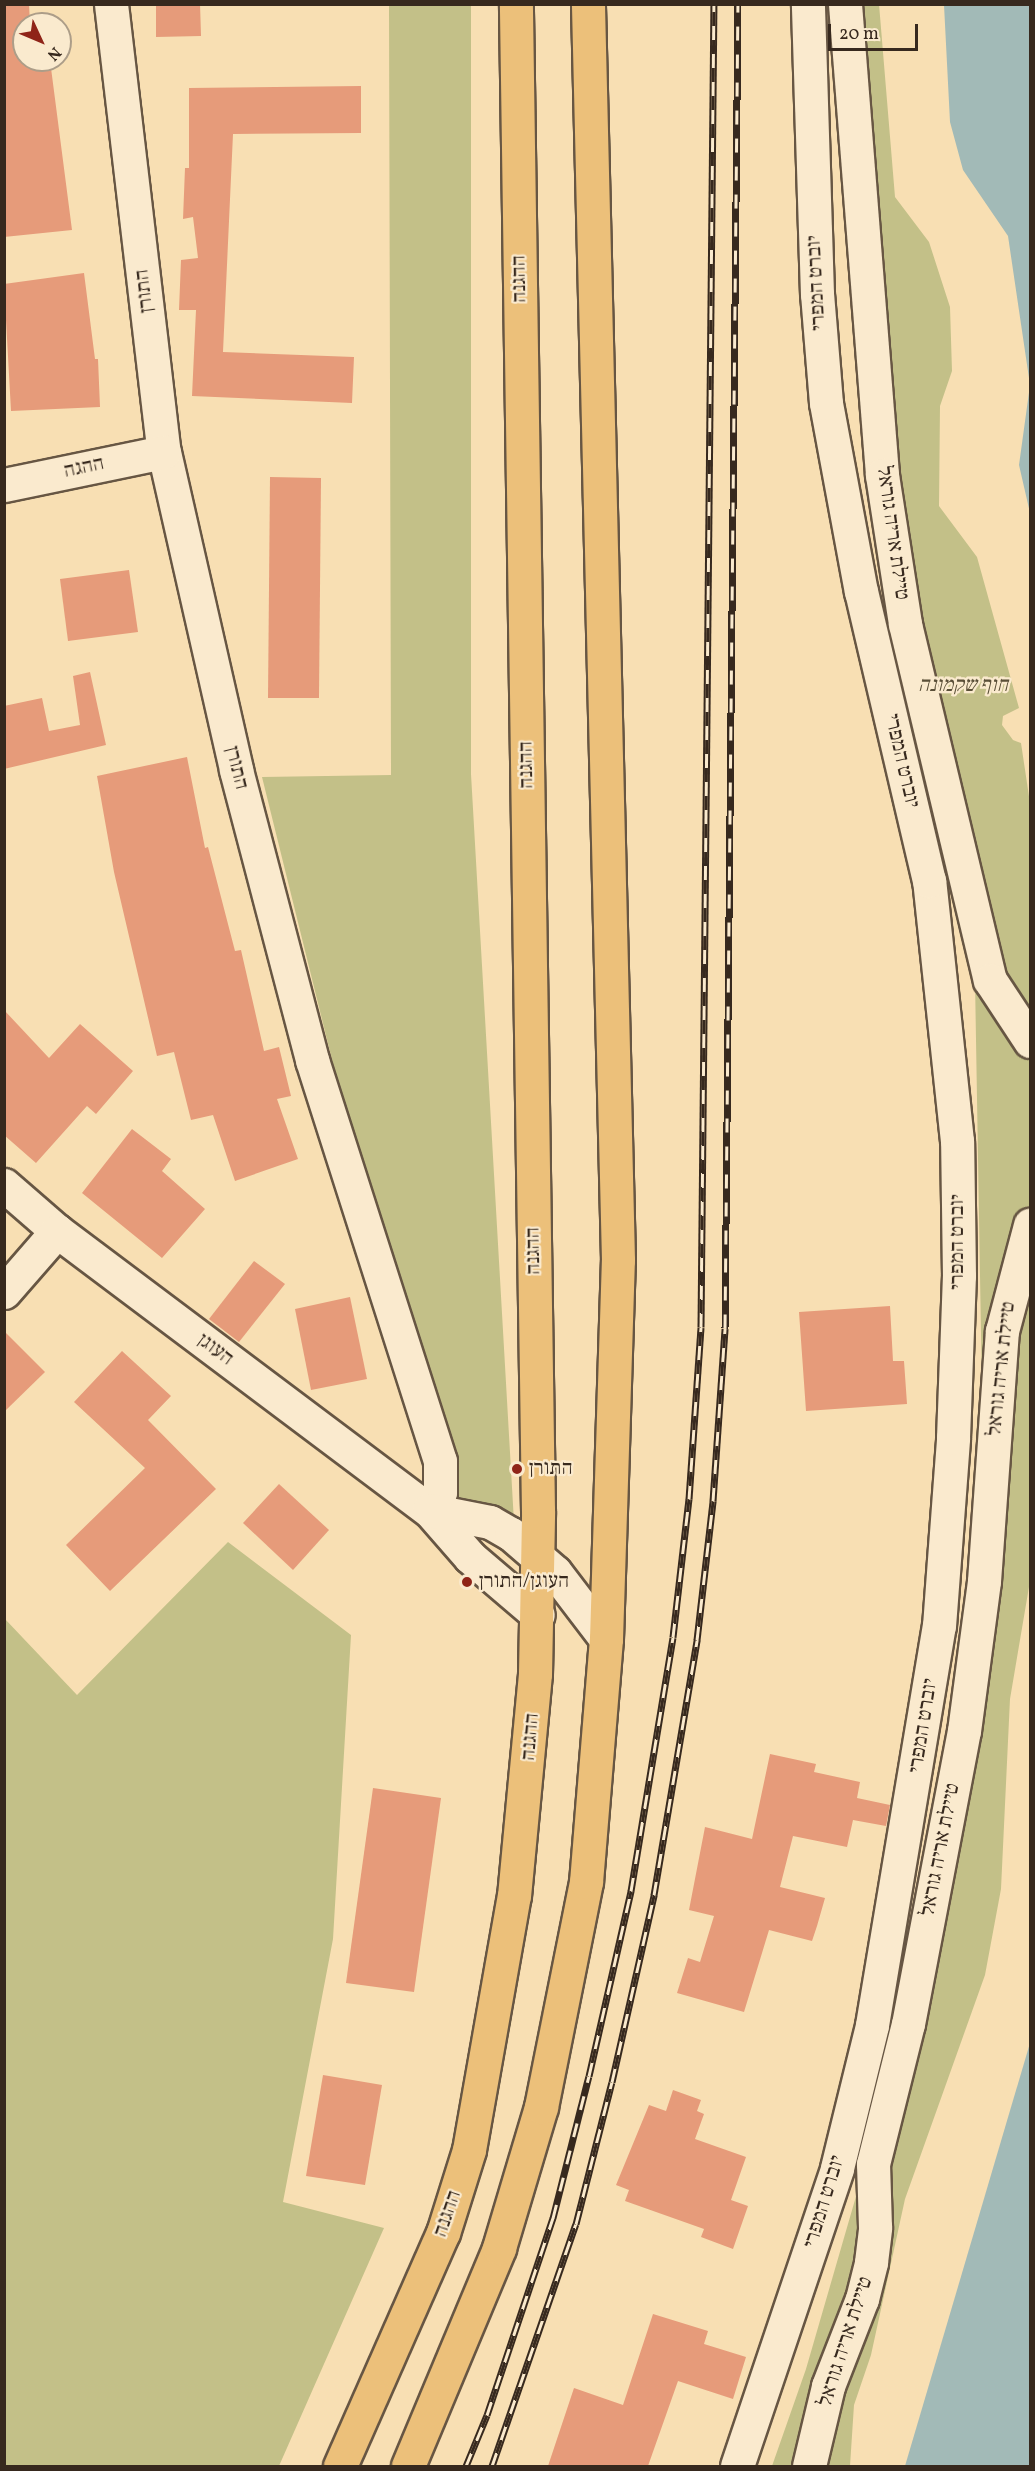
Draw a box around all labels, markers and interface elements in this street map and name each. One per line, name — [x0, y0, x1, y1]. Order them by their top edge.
north arrow — [12, 12, 72, 72]
scale bar — [831, 12, 921, 50]
text: 20 m — [839, 22, 879, 47]
text: N — [42, 41, 65, 65]
street label: יוברט המפרי — [802, 235, 832, 331]
street label: ההגנה — [507, 255, 533, 303]
street label: התורן — [130, 268, 160, 314]
street label: ההגה — [62, 451, 106, 485]
street label: טיילת אריה גוראל — [870, 464, 914, 602]
park label: חוף שקמונה — [918, 673, 1008, 699]
street label: יוברט המפרי — [878, 712, 924, 810]
street label: ההגנה — [514, 741, 540, 789]
street label: התורן — [218, 744, 254, 792]
street label: יוברט המפרי — [945, 1194, 971, 1290]
street label: ההגנה — [521, 1227, 547, 1275]
street label: טיילת אריה גוראל — [982, 1300, 1022, 1438]
street label: העוגן — [192, 1328, 238, 1372]
place label: התורן — [529, 1456, 573, 1482]
marker: התורן — [510, 1462, 524, 1476]
place label: העוגן/התורן — [479, 1569, 569, 1595]
marker: העוגן/התורן — [460, 1575, 474, 1589]
street label: יוברט המפרי — [904, 1677, 944, 1775]
street label: ההגנה — [516, 1712, 546, 1762]
street label: טיילת אריה גוראל — [916, 1781, 966, 1919]
street label: יוברט המפרי — [799, 2153, 851, 2251]
street label: ההגנה — [428, 2187, 468, 2241]
street label: טיילת אריה גוראל — [813, 2274, 879, 2410]

